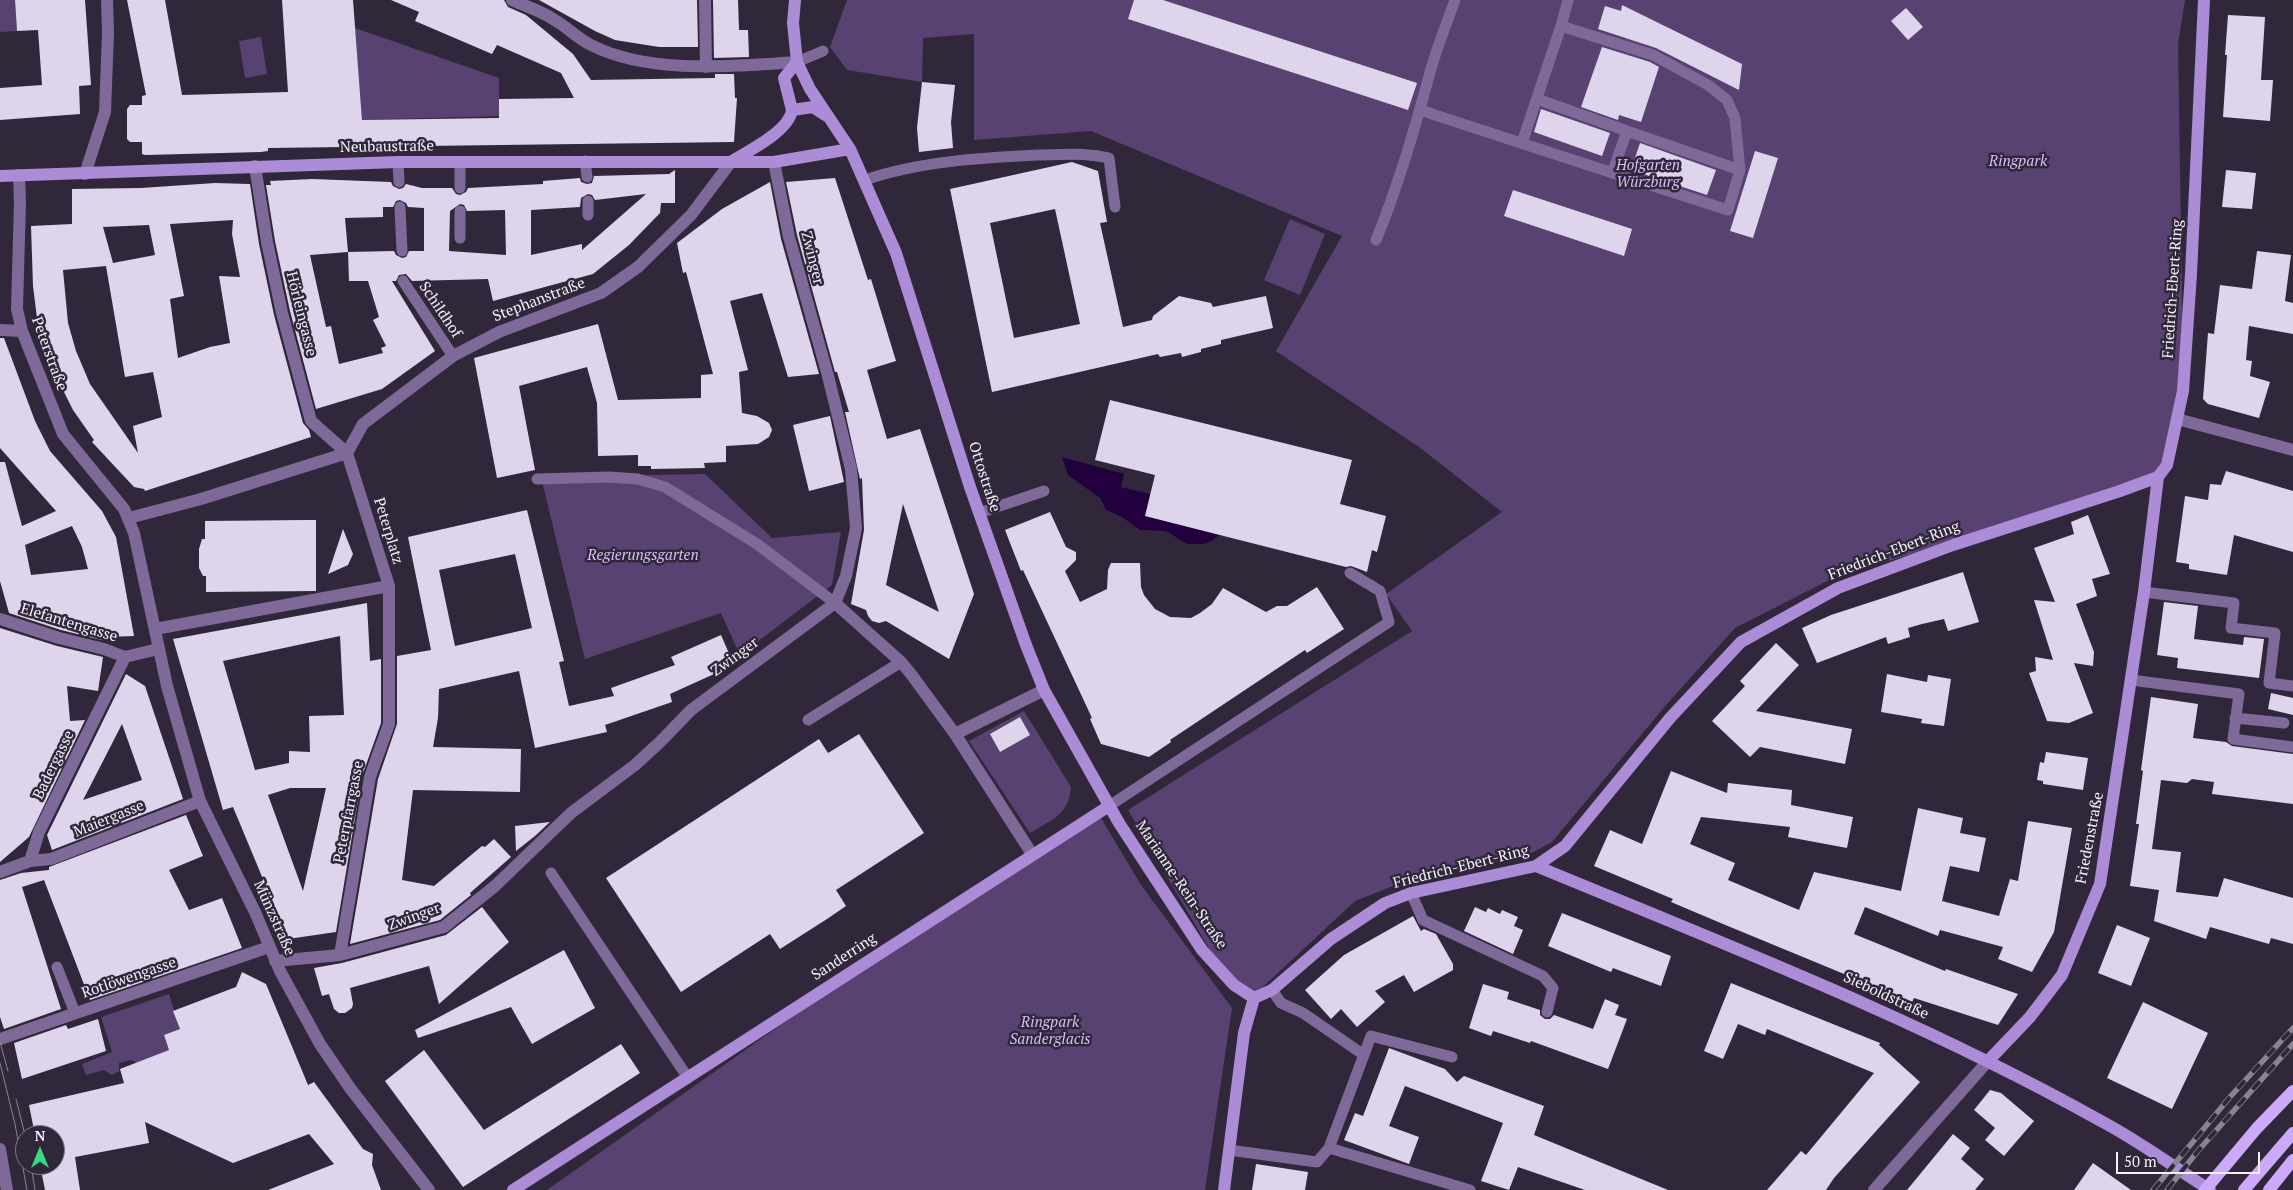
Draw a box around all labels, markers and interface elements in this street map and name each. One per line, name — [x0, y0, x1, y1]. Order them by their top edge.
street label: Neubaustraße — [340, 137, 434, 157]
park label: Ringpark — [1989, 153, 2047, 171]
park label: Hofgarten Würzburg — [1616, 157, 1680, 192]
street label: Friedrich-Ebert-Ring — [2159, 219, 2187, 359]
street label: Zwinger — [797, 229, 827, 287]
street label: Hörleingasse — [282, 270, 320, 358]
street label: Stephanstraße — [490, 274, 588, 326]
street label: Schildhof — [415, 279, 465, 341]
street label: Peterstraße — [27, 315, 71, 393]
street label: Ottostraße — [964, 439, 1004, 515]
street label: Peterplatz — [369, 496, 407, 566]
street label: Friedrich-Ebert-Ring — [1826, 518, 1962, 584]
park label: Regierungsgarten — [587, 547, 699, 565]
street label: Elefantengasse — [18, 600, 120, 646]
street label: Zwinger — [708, 634, 762, 680]
street label: Badergasse — [30, 728, 78, 802]
street label: Peterpfarrgasse — [330, 759, 368, 865]
street label: Friedenstraße — [2072, 791, 2108, 885]
street label: Maiergasse — [71, 797, 147, 841]
street label: Marianne-Rein-Straße — [1131, 817, 1231, 953]
street label: Friedrich-Ebert-Ring — [1391, 841, 1531, 893]
street label: Münzstraße — [249, 878, 299, 958]
street label: Zwinger — [385, 899, 443, 935]
street label: Sanderring — [808, 930, 880, 984]
street label: Rotlöwengasse — [79, 953, 179, 1003]
street label: Sieboldstraße — [1841, 968, 1931, 1024]
park label: Ringpark Sanderglacis — [1009, 1014, 1091, 1049]
north arrow — [15, 1125, 65, 1175]
text: N — [35, 1126, 45, 1145]
scale bar — [2118, 1142, 2262, 1174]
text: 50 m — [2124, 1151, 2157, 1171]

